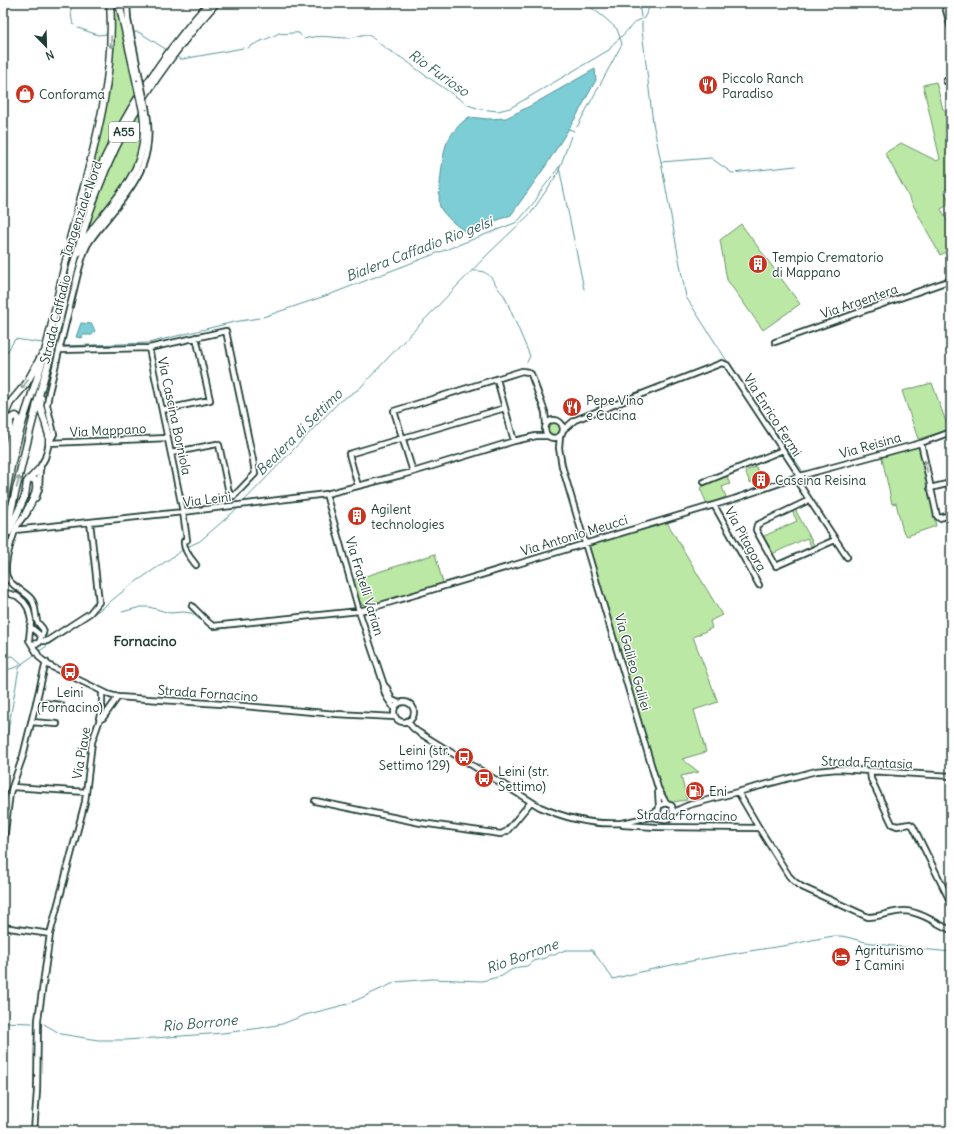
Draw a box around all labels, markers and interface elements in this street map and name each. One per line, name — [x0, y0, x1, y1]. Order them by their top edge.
north arrow — [26, 26, 66, 66]
one-way arrow — [108, 35, 115, 48]
water label: Rio Furioso — [405, 46, 474, 101]
text: N — [44, 47, 56, 63]
place label: Piccolo Ranch Paradiso — [722, 70, 804, 102]
restaurant icon: Piccolo Ranch Paradiso — [697, 74, 719, 96]
shop icon: Conforama — [14, 83, 36, 105]
place label: Conforama — [39, 86, 105, 103]
road number: A55 — [109, 122, 139, 142]
street label: Tangenziale Nord — [57, 158, 106, 260]
water label: Bialera Caffadio Rio gelsi — [343, 212, 497, 285]
place label: Tempio Crematorio di Mappano — [772, 249, 883, 281]
building icon: Tempio Crematorio di Mappano — [747, 253, 769, 275]
street label: Strada Caffadio — [36, 273, 75, 366]
street label: Via Argentera — [818, 280, 900, 323]
street label: Via Cascina Borniola — [154, 356, 195, 477]
street label: Via Enrico Fermi — [740, 371, 806, 460]
one-way arrow — [21, 378, 29, 389]
water label: Bealera di Settimo — [252, 384, 347, 479]
place label: Pepe Vino e Cucina — [586, 392, 644, 424]
restaurant icon: Pepe Vino e Cucina — [561, 396, 583, 418]
street label: Via Mappano — [69, 420, 147, 441]
street label: Via Reisina — [837, 429, 903, 462]
one-way arrow — [921, 459, 929, 472]
building icon: Cascina Reisina — [750, 469, 772, 491]
place label: Cascina Reisina — [775, 472, 866, 489]
one-way arrow — [15, 475, 22, 488]
street label: Via Leinì — [182, 488, 232, 511]
place label: Agilent technologies — [371, 501, 445, 533]
street label: Via Pitagora — [721, 504, 770, 574]
building icon: Agilent technologies — [346, 505, 368, 527]
street label: Via Antonio Meucci — [519, 511, 630, 560]
street label: Via Fratelli Varian — [341, 535, 388, 638]
street label: Via Galileo Galilei — [611, 612, 654, 713]
district label: Fornacino — [113, 632, 177, 650]
bus stop icon: Leini (Fornacino) — [59, 661, 81, 683]
street label: Strada Fornacino — [157, 682, 259, 705]
place label: Leini (Fornacino) — [37, 684, 103, 716]
street label: Via Piave — [69, 726, 94, 781]
place label: Leini (str. Settimo 129) — [379, 742, 450, 774]
bus stop icon: Leini (str. Settimo 129) — [453, 746, 475, 768]
street label: Strada Fantasia — [821, 752, 913, 773]
place label: Leini (str. Settimo) — [498, 763, 549, 795]
bus stop icon: Leini (str. Settimo) — [473, 767, 495, 789]
fuel station icon: Eni — [684, 780, 706, 802]
place label: Eni — [709, 783, 727, 800]
street label: Strada Fornacino — [636, 806, 737, 825]
water label: Rio Borrone — [484, 934, 562, 977]
place label: Agriturismo I Camini — [855, 942, 924, 974]
hotel icon: Agriturismo I Camini — [830, 946, 852, 968]
water label: Rio Borrone — [162, 1011, 240, 1035]

